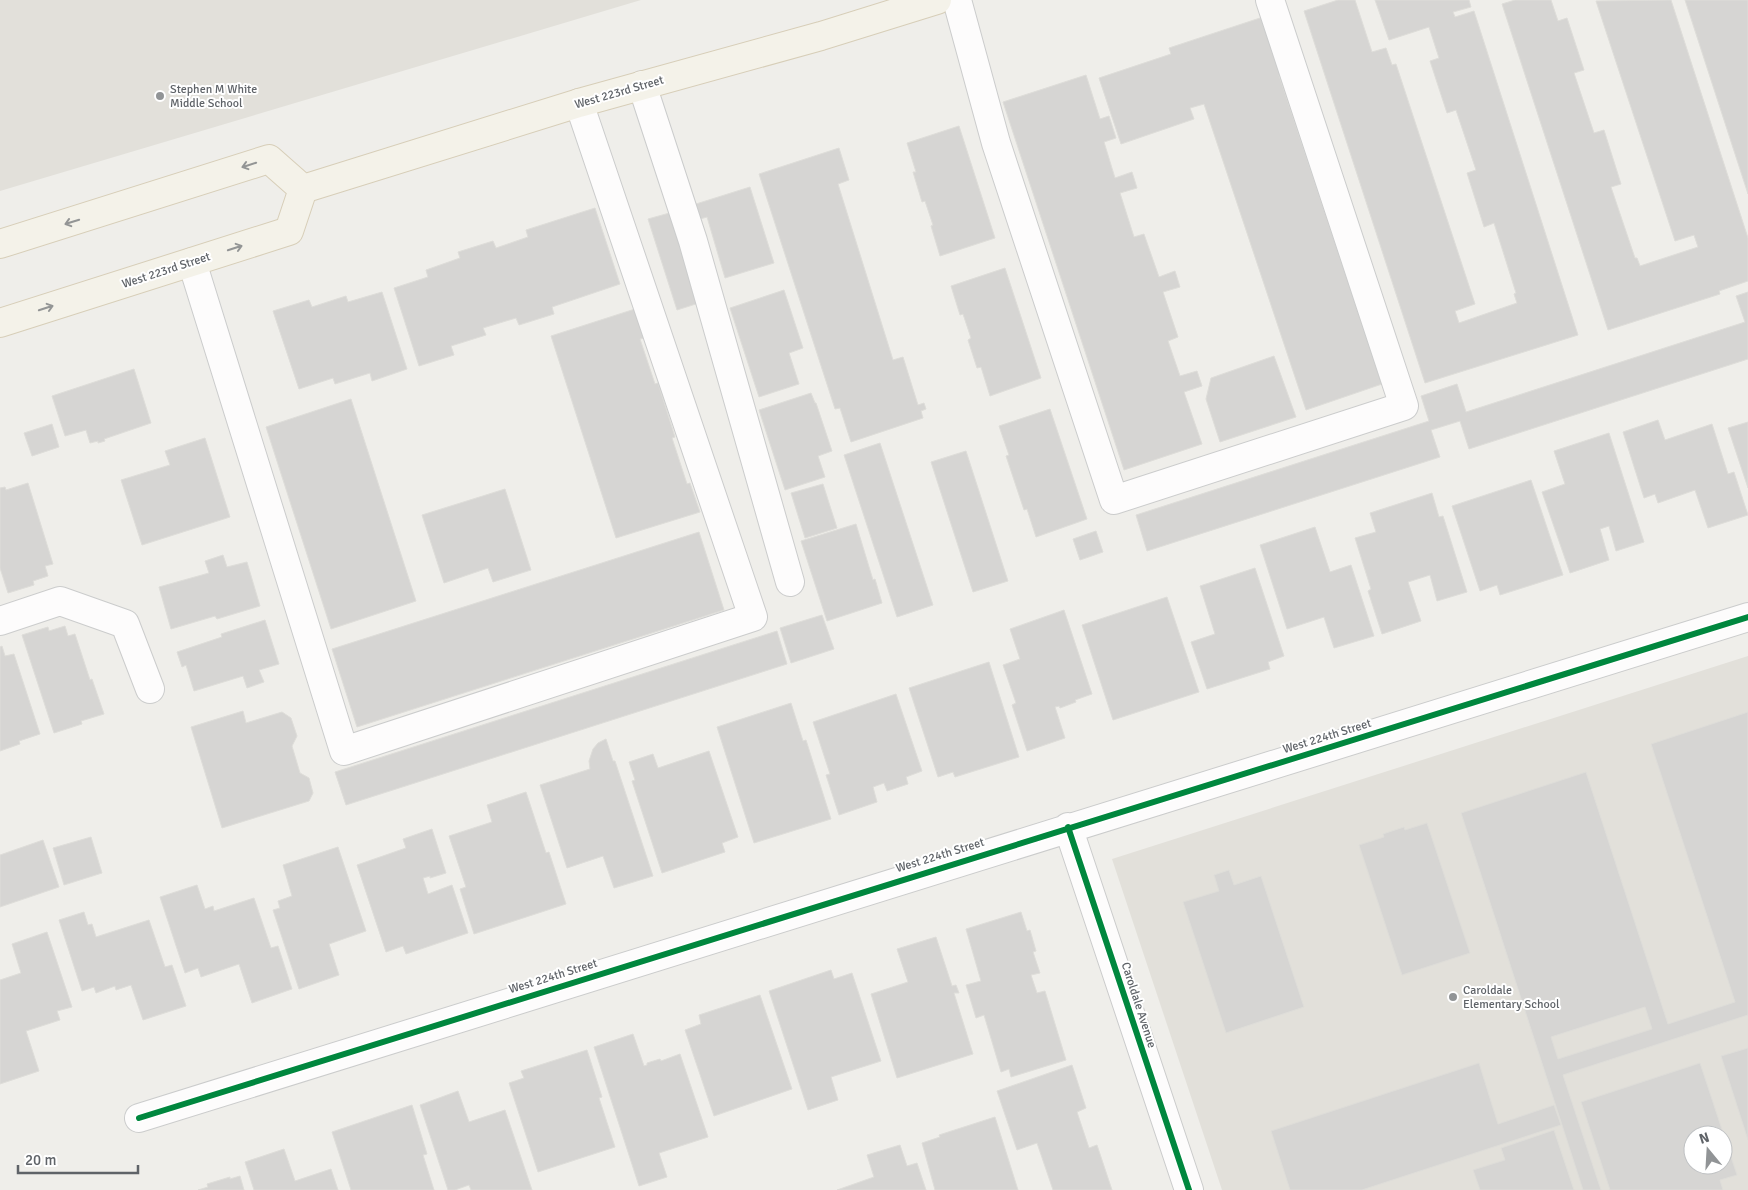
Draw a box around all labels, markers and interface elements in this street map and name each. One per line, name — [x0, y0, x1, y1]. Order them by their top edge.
street label: West 223rd Street — [573, 73, 665, 112]
place label: Stephen M White Middle School — [170, 82, 257, 111]
marker: Stephen M White Middle School — [154, 90, 166, 102]
one-way arrow — [242, 161, 258, 171]
one-way arrow — [64, 218, 80, 228]
one-way arrow — [226, 243, 242, 253]
street label: West 223rd Street — [120, 249, 212, 292]
one-way arrow — [38, 303, 54, 313]
street label: West 224th Street — [1281, 716, 1373, 757]
street label: West 224th Street — [894, 835, 986, 876]
street label: West 224th Street — [507, 956, 599, 997]
street label: Caroldale Avenue — [1118, 960, 1159, 1050]
place label: Caroldale Elementary School — [1463, 983, 1560, 1012]
marker: Caroldale Elementary School — [1447, 991, 1459, 1003]
north arrow — [1683, 1125, 1733, 1175]
text: N — [1697, 1129, 1711, 1148]
scale bar — [18, 1142, 138, 1174]
text: 20 m — [25, 1151, 56, 1169]

